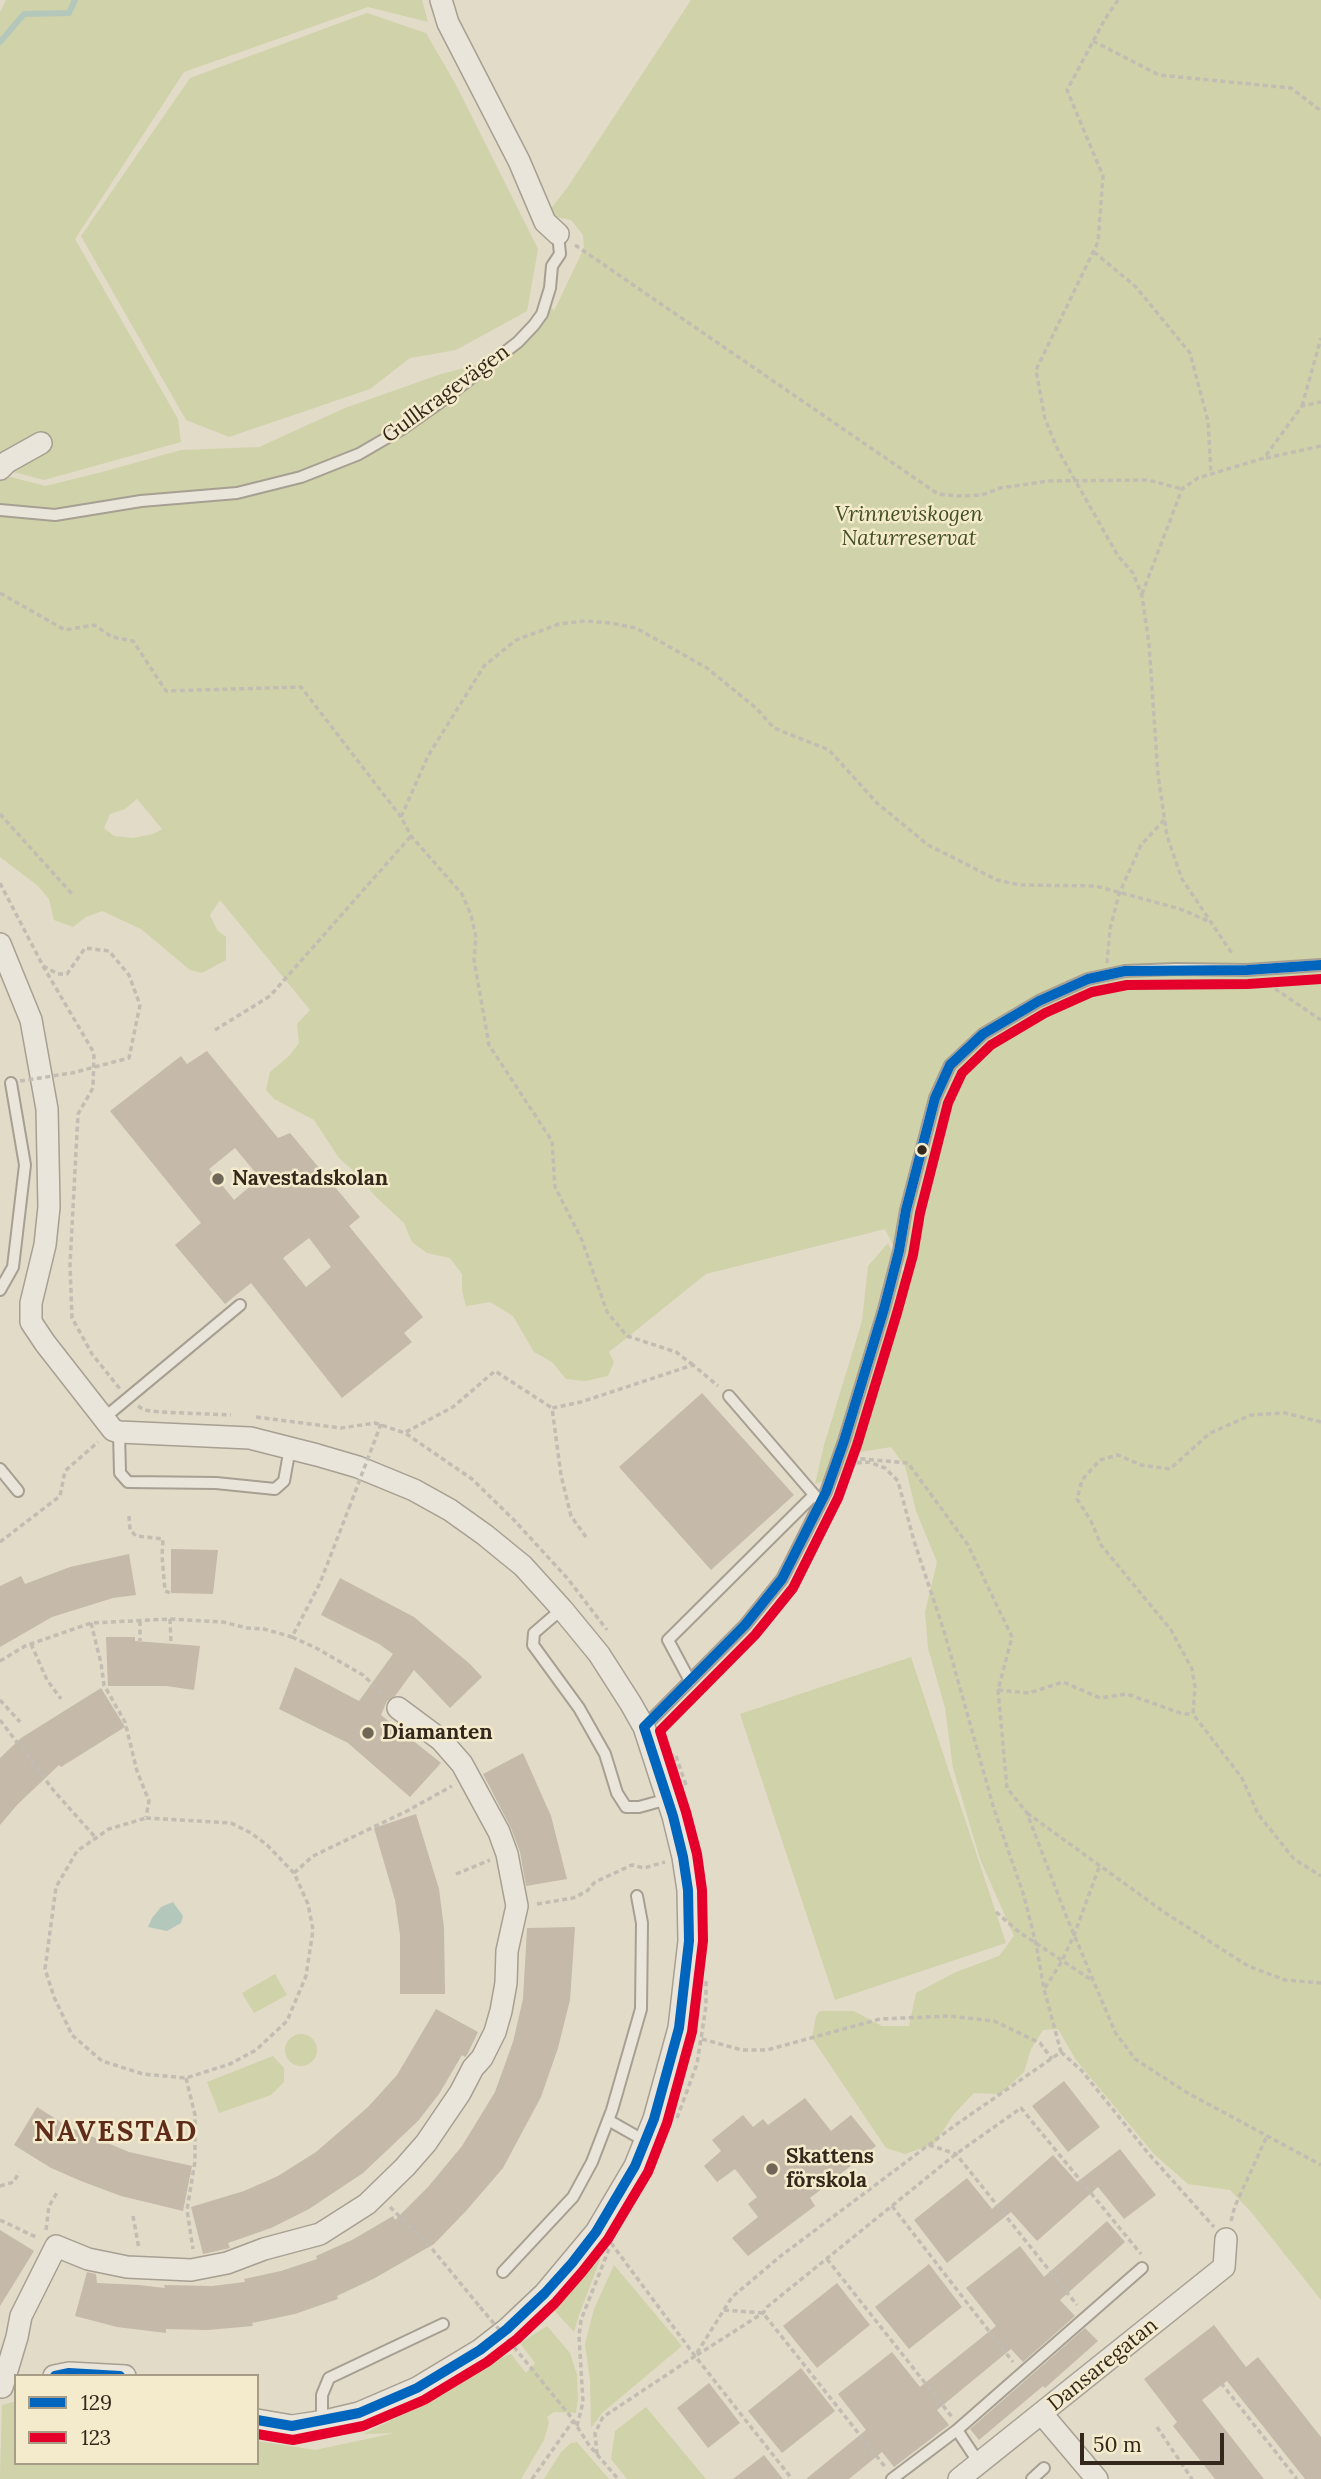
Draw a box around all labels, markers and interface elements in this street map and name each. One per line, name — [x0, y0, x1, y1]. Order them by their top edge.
street label: Gullkragevägen — [378, 340, 514, 448]
park label: Vrinneviskogen Naturreservat — [835, 502, 983, 552]
unlabelled marker — [915, 1143, 929, 1157]
place label: Navestadskolan — [232, 1166, 388, 1192]
marker: Navestadskolan — [210, 1171, 226, 1187]
place label: Diamanten — [382, 1720, 493, 1746]
marker: Diamanten — [360, 1725, 376, 1741]
district label: NAVESTAD — [35, 2116, 197, 2150]
place label: Skattens förskola — [786, 2144, 874, 2194]
marker: Skattens förskola — [764, 2161, 780, 2177]
street label: Dansaregatan — [1043, 2313, 1163, 2417]
legend — [14, 2374, 259, 2465]
text: 129 — [81, 2389, 112, 2416]
scale bar — [1083, 2420, 1226, 2464]
text: 123 — [81, 2424, 111, 2451]
text: 50 m — [1093, 2431, 1142, 2458]

